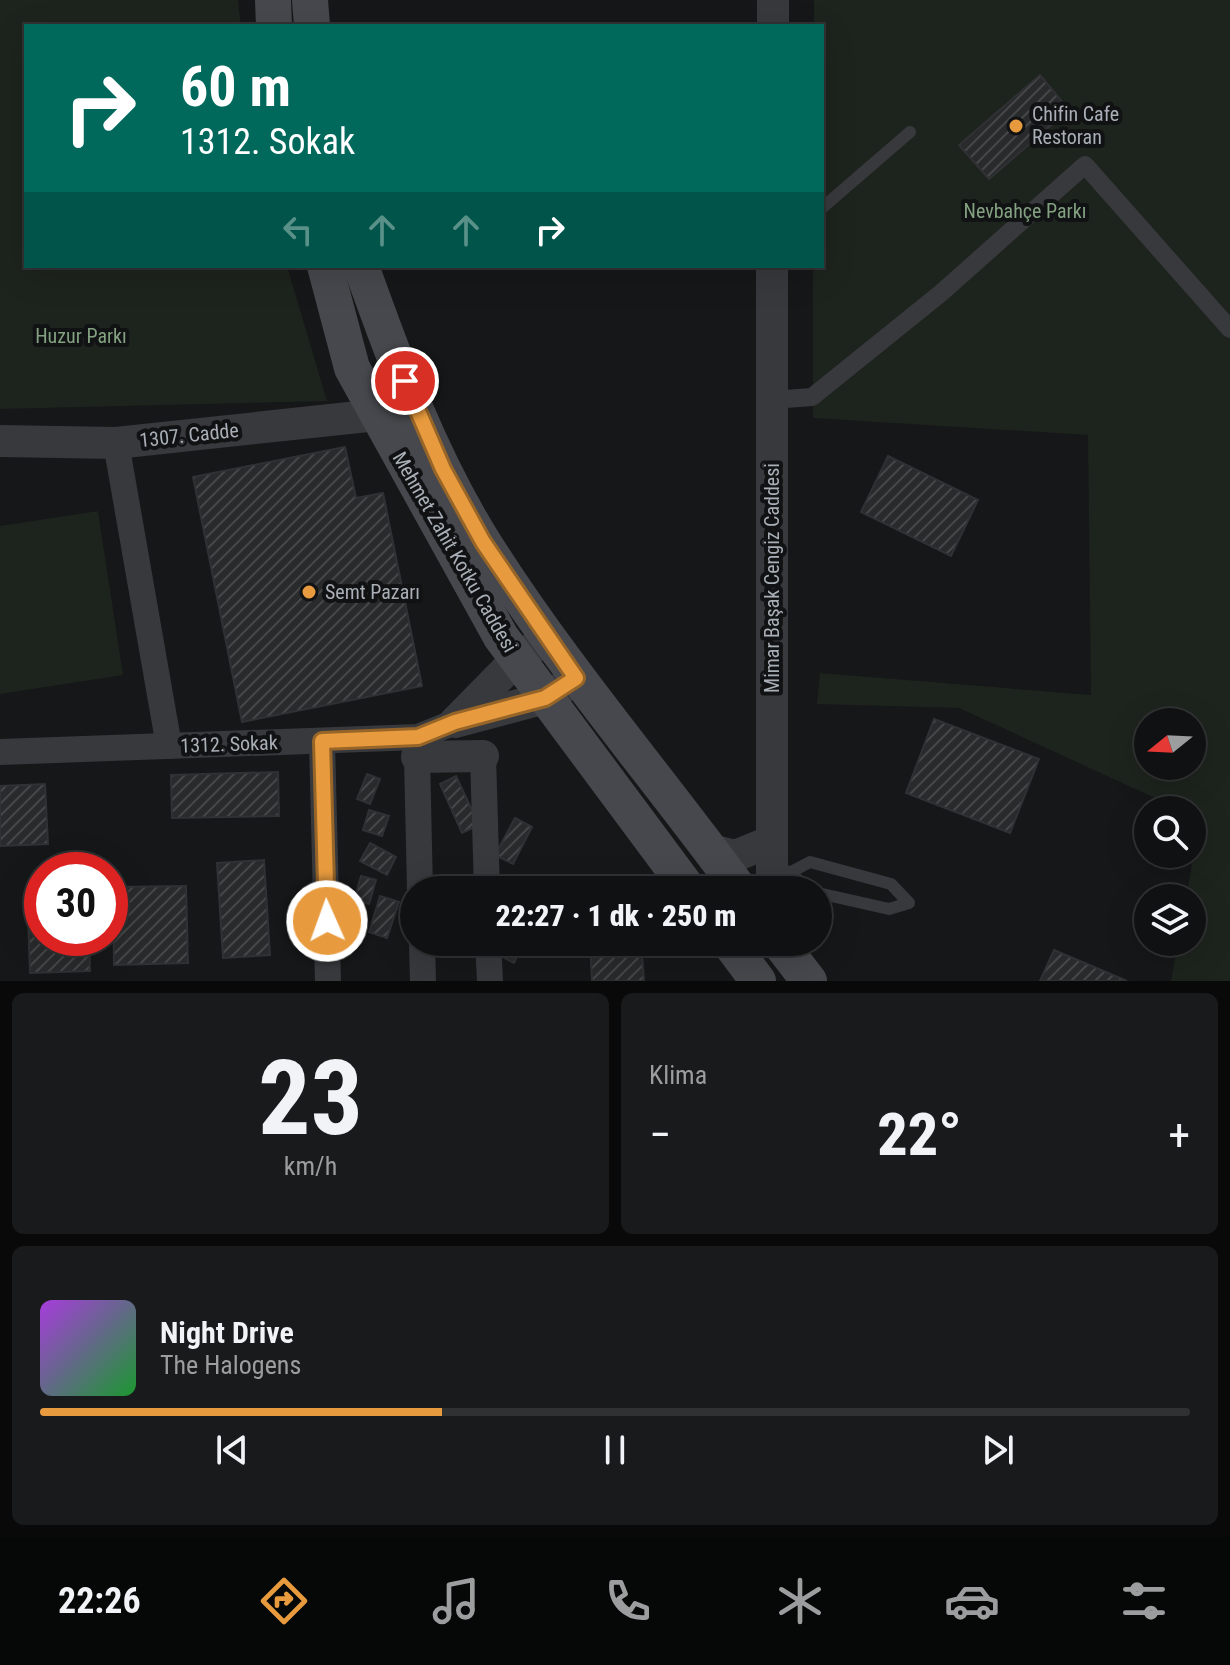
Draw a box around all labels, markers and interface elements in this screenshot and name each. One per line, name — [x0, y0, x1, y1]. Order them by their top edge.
text: 60 m — [180, 54, 291, 120]
icon: right — [48, 56, 152, 160]
place label: Chifin Cafe Restoran — [1032, 102, 1119, 149]
marker: Chifin Cafe Restoran — [1007, 117, 1025, 135]
text: 1312. Sokak — [180, 121, 355, 163]
park label: Nevbahçe Parkı — [964, 199, 1086, 223]
icon: left — [276, 208, 320, 252]
icon: ahead — [360, 208, 404, 252]
icon: ahead — [444, 208, 488, 252]
icon: right — [528, 208, 572, 252]
park label: Huzur Parkı — [35, 324, 127, 348]
pin — [371, 347, 439, 415]
icon: arrive — [383, 359, 427, 403]
street label: 1307. Cadde — [138, 418, 240, 452]
street label: Mehmet Zahit Kotku Caddesi — [388, 447, 522, 657]
street label: Mimar Başak Cengiz Caddesi — [760, 463, 784, 693]
place label: Semt Pazarı — [325, 580, 420, 604]
marker: Semt Pazarı — [300, 583, 318, 601]
north arrow — [1134, 708, 1206, 780]
map controls — [1134, 708, 1206, 956]
street label: 1312. Sokak — [180, 730, 278, 758]
button: search — [1134, 796, 1206, 868]
speed limit sign: 30 — [24, 852, 128, 956]
position arrow — [285, 879, 369, 963]
button: layers — [1134, 884, 1206, 956]
text: 22:27 · 1 dk · 250 m — [495, 898, 737, 933]
text: 23 — [258, 1038, 363, 1159]
text: Klima — [649, 1060, 707, 1090]
text: 22° — [877, 1099, 962, 1170]
text: − — [649, 1109, 671, 1161]
text: + — [1168, 1109, 1190, 1161]
text: km/h — [284, 1151, 337, 1181]
text: Night Drive — [160, 1315, 294, 1350]
text: The Halogens — [160, 1350, 301, 1380]
icon: previous — [210, 1428, 254, 1472]
icon: pause — [593, 1428, 637, 1472]
icon: next — [976, 1428, 1020, 1472]
icon: directions — [256, 1573, 312, 1629]
icon: music — [428, 1573, 484, 1629]
icon: phone — [600, 1573, 656, 1629]
icon: climate — [772, 1573, 828, 1629]
icon: car — [944, 1573, 1000, 1629]
icon: filters — [1116, 1573, 1172, 1629]
text: 22:26 — [58, 1580, 141, 1622]

